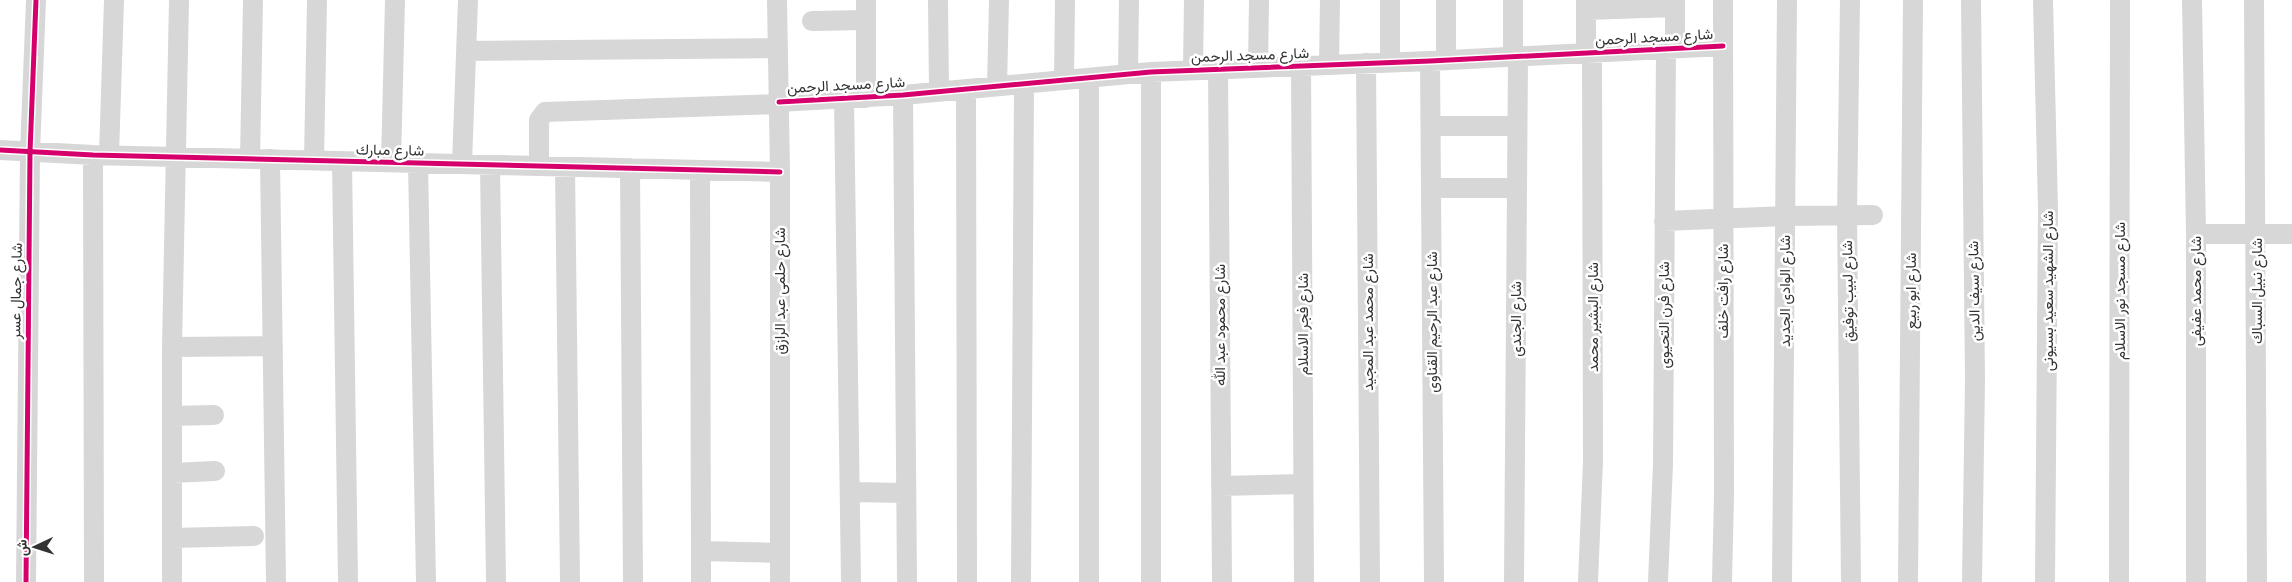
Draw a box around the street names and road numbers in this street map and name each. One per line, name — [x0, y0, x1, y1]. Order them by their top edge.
street label: شارع مسجد الرحمن — [1594, 24, 1714, 51]
street label: شارع مسجد الرحمن — [1190, 43, 1310, 68]
street label: شارع مسجد الرحمن — [786, 72, 906, 99]
street label: شارع مبارك — [356, 139, 425, 162]
street label: شارع الشهيد سعيد بسيونى — [2038, 211, 2059, 371]
street label: شارع مسجد نور الاسلام — [2110, 222, 2131, 360]
street label: شارع حلمى عبد الرازق — [770, 227, 791, 354]
street label: شارع الوادى الجديد — [1775, 235, 1796, 347]
street label: شارع محمد عفيفى — [2186, 236, 2207, 346]
street label: شارع نبيل السباك — [2247, 238, 2268, 344]
street label: شارع لبيب توفيق — [1837, 240, 1860, 342]
street label: شارع سيف الدين — [1963, 240, 1986, 342]
street label: شارع جمال عسر — [5, 243, 28, 340]
street label: شارع رافت خلف — [1713, 243, 1734, 338]
street label: شارع عبد الرحيم القناوى — [1422, 251, 1443, 393]
street label: شارع ابو ربيع — [1901, 252, 1922, 329]
street label: شارع محمد عبد المجيد — [1358, 253, 1379, 391]
street label: شارع فرن التحيوى — [1654, 261, 1675, 368]
street label: شارع البشير محمد — [1583, 262, 1604, 372]
street label: شارع محمود عبد الله — [1210, 264, 1231, 386]
street label: شارع فجر الاسلام — [1293, 273, 1314, 375]
street label: شارع الجندى — [1506, 281, 1527, 357]

